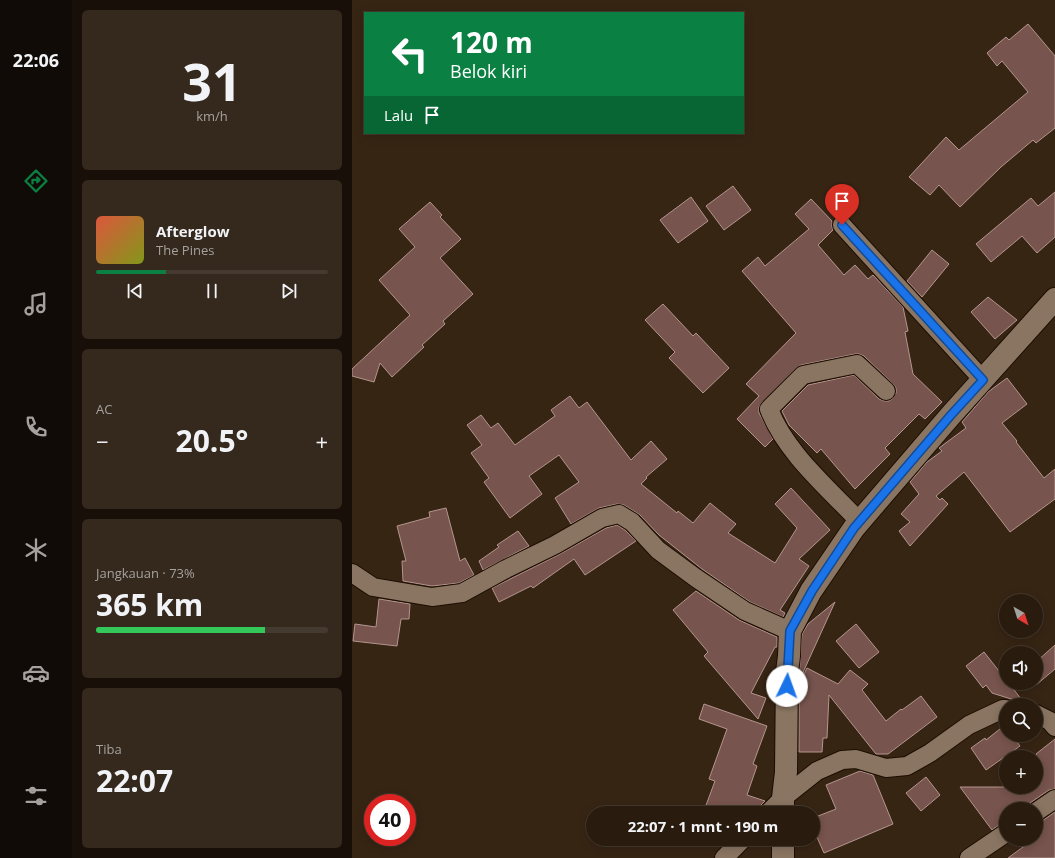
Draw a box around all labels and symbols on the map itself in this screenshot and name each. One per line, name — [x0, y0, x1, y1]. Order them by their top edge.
pin — [825, 184, 859, 225]
north arrow — [999, 594, 1043, 638]
position arrow — [766, 665, 808, 707]
speed limit sign: 40 — [364, 794, 416, 846]

